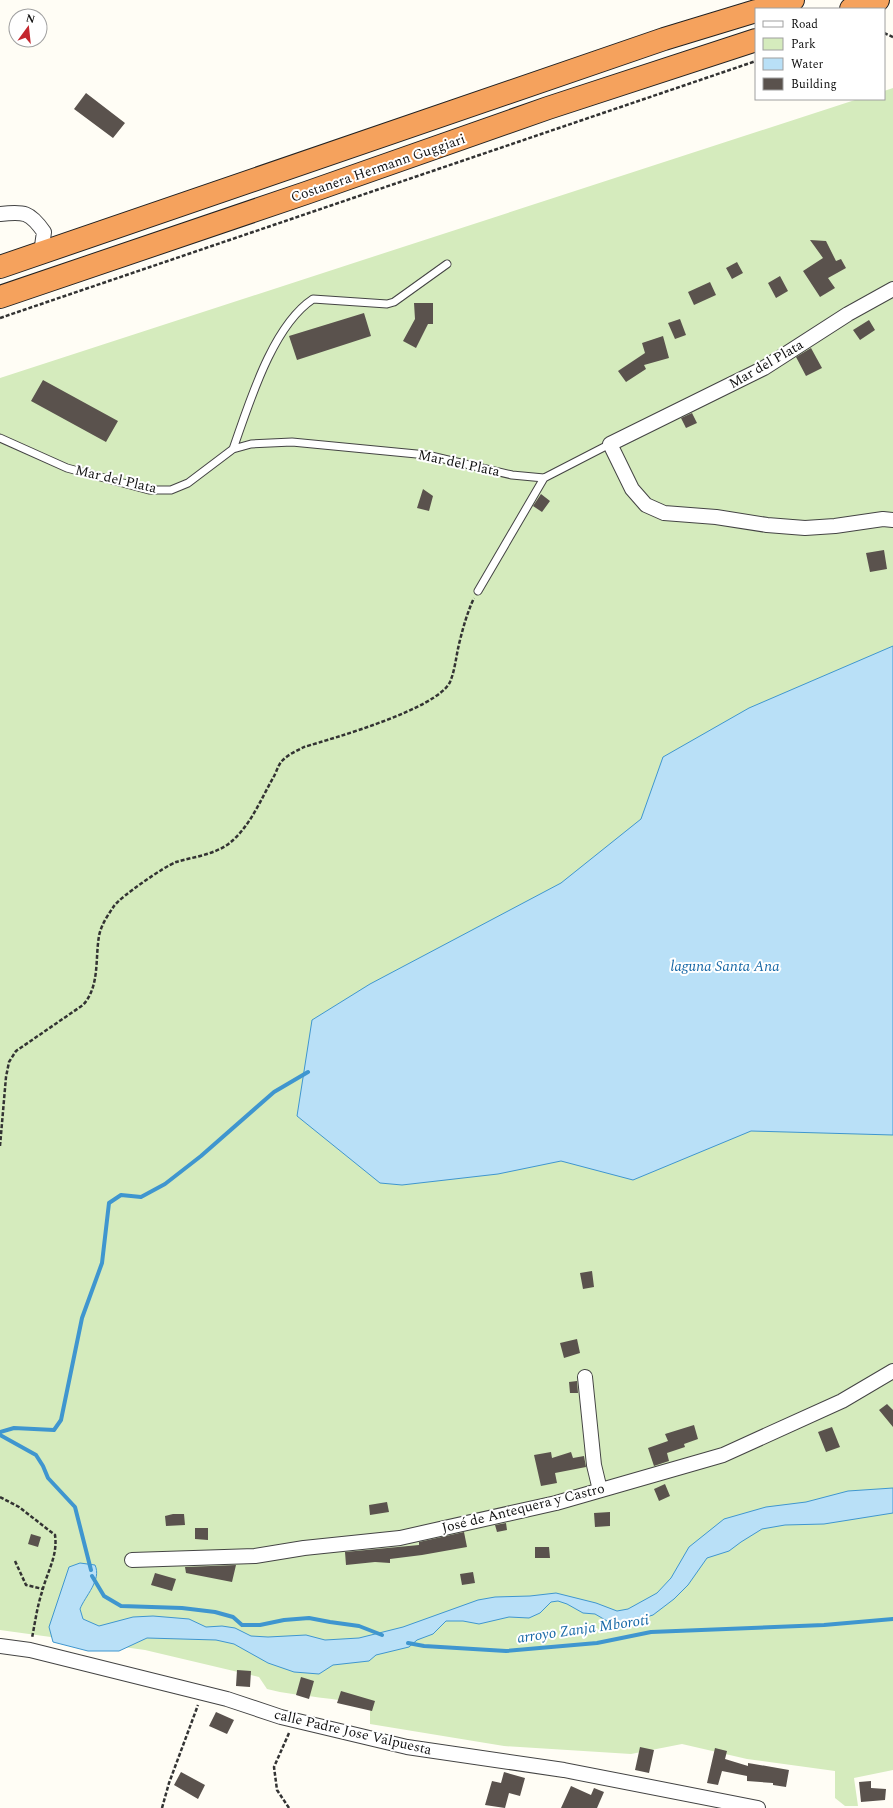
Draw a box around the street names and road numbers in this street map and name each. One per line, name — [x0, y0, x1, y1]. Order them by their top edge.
street label: Costanera Hermann Guggiari — [288, 128, 468, 208]
street label: Mar del Plata — [725, 334, 807, 394]
street label: Mar del Plata — [416, 444, 502, 482]
street label: Mar del Plata — [73, 459, 159, 499]
street label: José de Antequera y Castro — [439, 1478, 607, 1538]
street label: calle Padre Jose Valpuesta — [272, 1704, 434, 1760]

